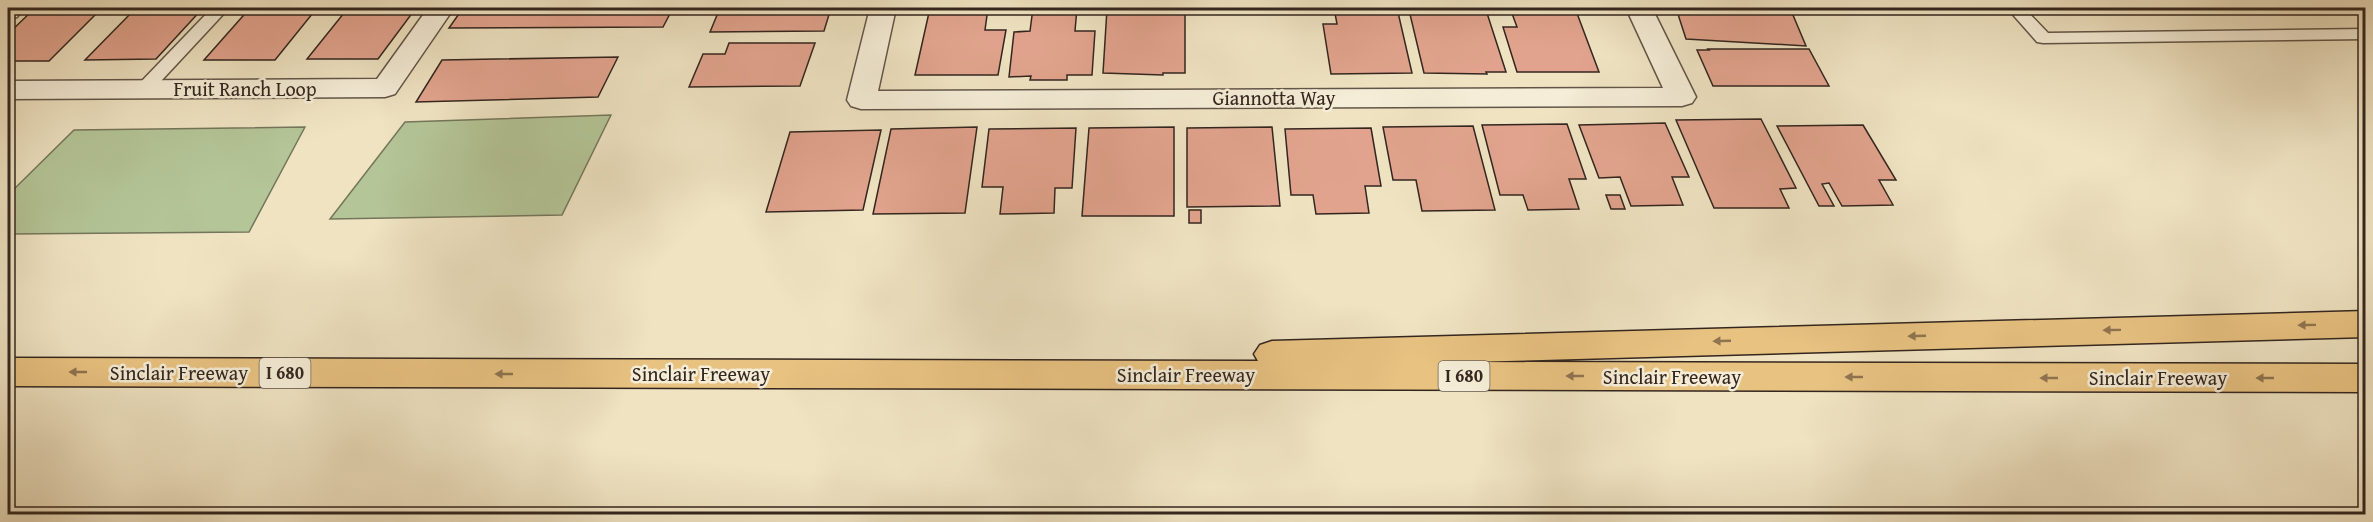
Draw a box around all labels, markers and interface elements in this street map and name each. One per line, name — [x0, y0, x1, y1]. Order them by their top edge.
street label: Fruit Ranch Loop — [173, 74, 317, 103]
street label: Giannotta Way — [1212, 83, 1336, 112]
one-way arrow — [2298, 321, 2317, 330]
one-way arrow — [2103, 326, 2122, 335]
one-way arrow — [1908, 331, 1927, 341]
one-way arrow — [1713, 337, 1732, 346]
street label: Sinclair Freeway — [110, 358, 248, 387]
road number: I 680 — [260, 358, 310, 388]
street label: Sinclair Freeway — [632, 359, 770, 388]
street label: Sinclair Freeway — [1117, 360, 1255, 389]
road number: I 680 — [1438, 361, 1490, 391]
street label: Sinclair Freeway — [1603, 362, 1741, 391]
street label: Sinclair Freeway — [2089, 363, 2227, 392]
one-way arrow — [68, 367, 87, 377]
one-way arrow — [494, 369, 513, 379]
one-way arrow — [1566, 371, 1585, 381]
one-way arrow — [1845, 372, 1864, 382]
one-way arrow — [2040, 373, 2059, 383]
one-way arrow — [2256, 373, 2275, 383]

